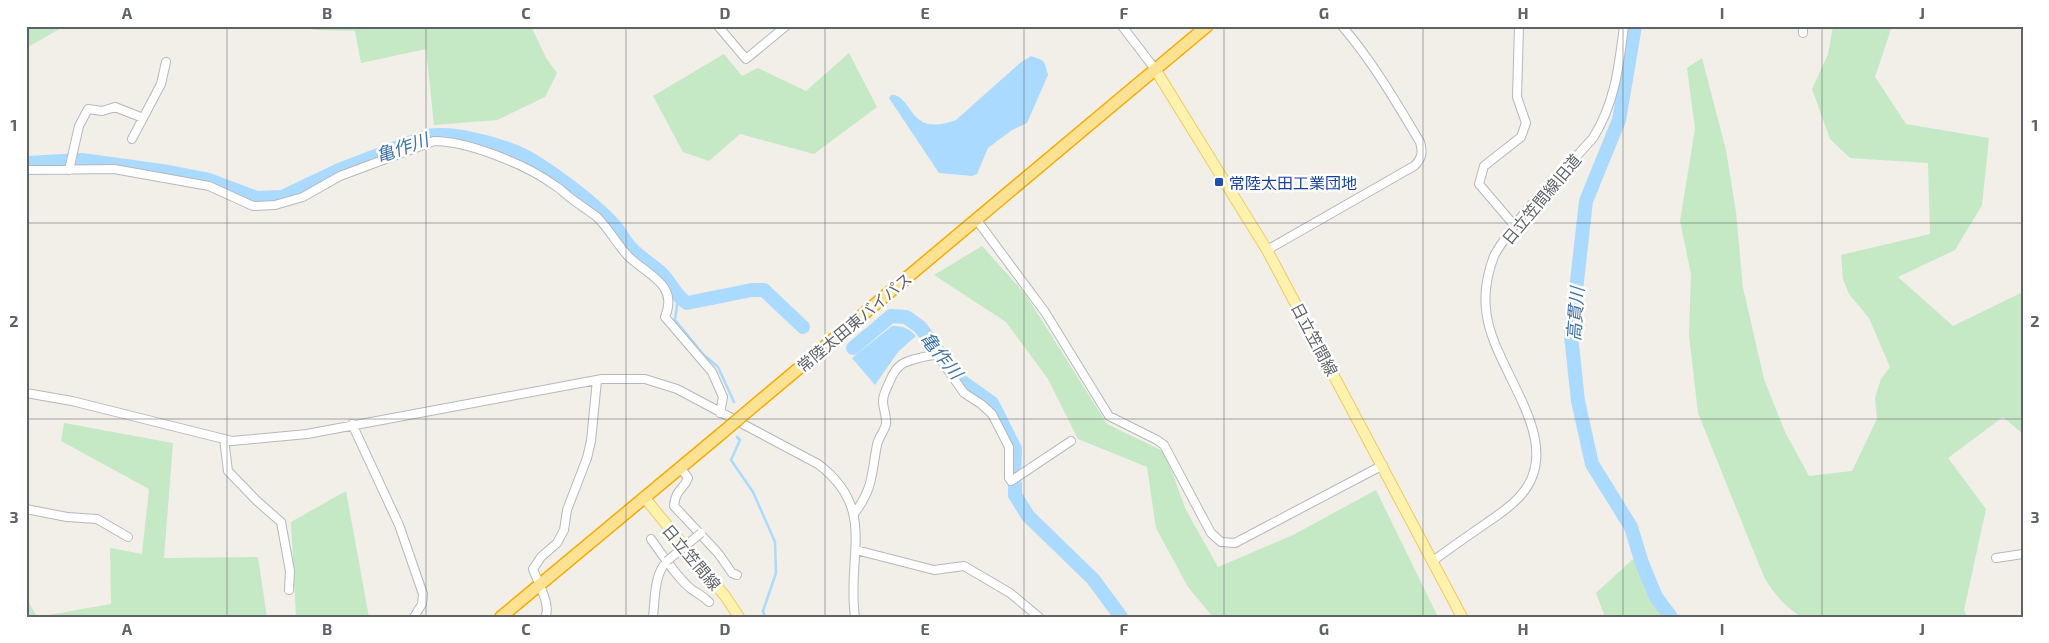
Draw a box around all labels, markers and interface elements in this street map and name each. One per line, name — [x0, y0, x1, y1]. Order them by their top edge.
text: A — [122, 3, 133, 22]
text: B — [322, 3, 332, 22]
text: C — [521, 3, 531, 22]
text: D — [720, 3, 731, 22]
text: E — [920, 3, 930, 22]
text: F — [1120, 3, 1129, 22]
text: G — [1319, 3, 1329, 22]
text: H — [1517, 3, 1529, 22]
text: I — [1720, 3, 1724, 22]
text: J — [1919, 3, 1925, 22]
text: 1 — [11, 115, 17, 134]
text: 1 — [2032, 115, 2038, 134]
water label: 亀作川 — [373, 127, 433, 166]
street label: 日立笠間線旧道 — [1498, 150, 1584, 248]
place label: 常陸太田工業団地 — [1229, 173, 1357, 192]
marker: 常陸太田工業団地 — [1213, 176, 1225, 188]
street label: 常陸太田東バイパス — [793, 269, 915, 375]
water label: 高貫川 — [1562, 284, 1588, 342]
street label: 日立笠間線 — [1288, 299, 1342, 379]
text: 2 — [9, 311, 19, 330]
text: 2 — [2030, 311, 2040, 330]
water label: 亀作川 — [916, 327, 969, 384]
text: 3 — [9, 507, 19, 526]
text: 3 — [2030, 507, 2040, 526]
street label: 日立笠間線 — [659, 520, 725, 594]
text: A — [122, 619, 133, 638]
text: B — [322, 619, 332, 638]
text: C — [521, 619, 531, 638]
text: D — [720, 619, 731, 638]
text: E — [920, 619, 930, 638]
text: F — [1120, 619, 1129, 638]
text: G — [1319, 619, 1329, 638]
text: H — [1517, 619, 1529, 638]
text: I — [1720, 619, 1724, 638]
text: J — [1919, 619, 1925, 638]

